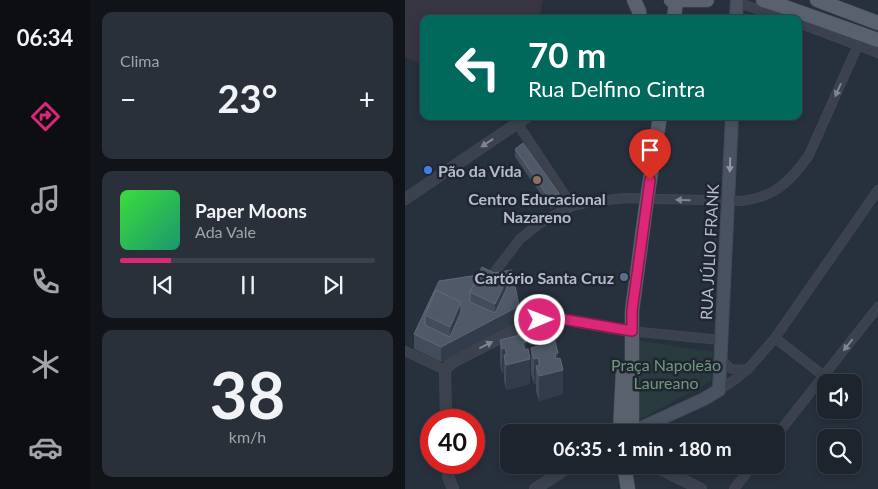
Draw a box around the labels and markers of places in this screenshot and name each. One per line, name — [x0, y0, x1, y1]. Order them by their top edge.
pin — [629, 129, 671, 180]
place label: Pão da Vida — [438, 161, 522, 180]
marker: Pão da Vida — [422, 164, 434, 176]
marker: Centro Educacional Nazareno — [531, 174, 543, 186]
place label: Centro Educacional Nazareno — [468, 189, 606, 226]
place label: Cartório Santa Cruz — [475, 268, 614, 287]
marker: Cartório Santa Cruz — [618, 271, 630, 283]

